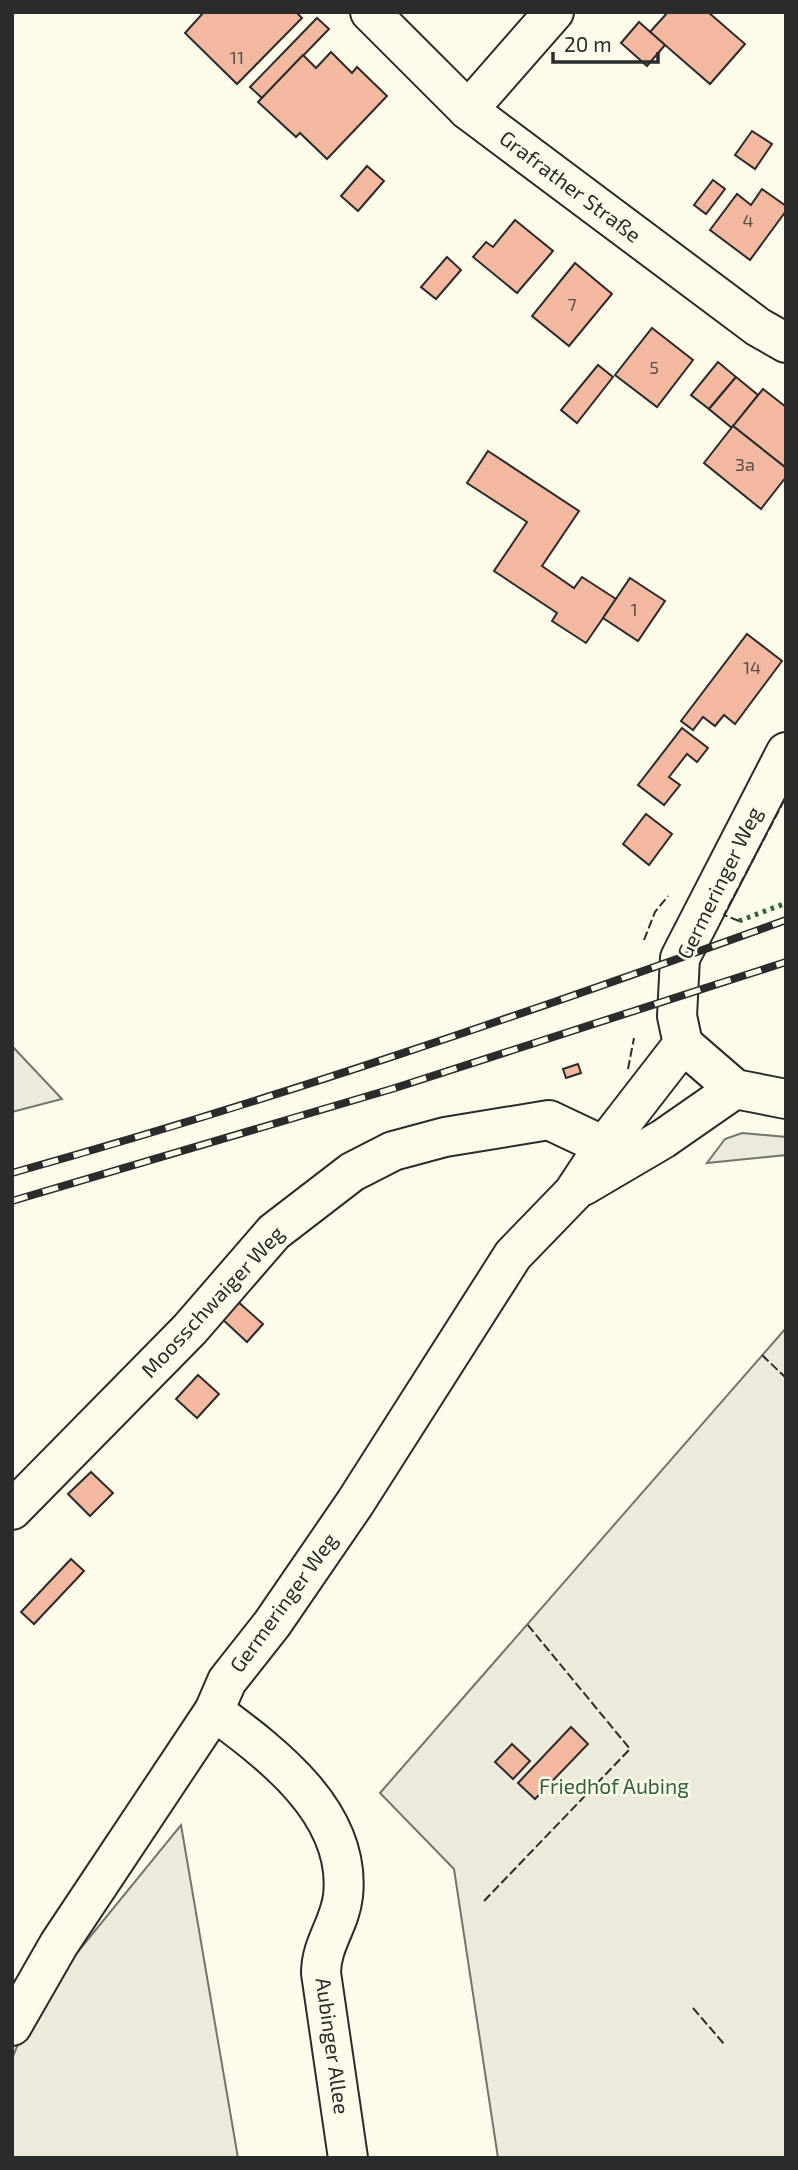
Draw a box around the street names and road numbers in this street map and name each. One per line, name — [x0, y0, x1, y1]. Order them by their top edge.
street label: Grafrather Straße — [495, 125, 646, 247]
street label: Germeringer Weg — [671, 802, 766, 963]
street label: Moosschwaiger Weg — [135, 1220, 289, 1382]
street label: Germeringer Weg — [224, 1527, 342, 1677]
street label: Aubinger Allee — [312, 1976, 355, 2116]

